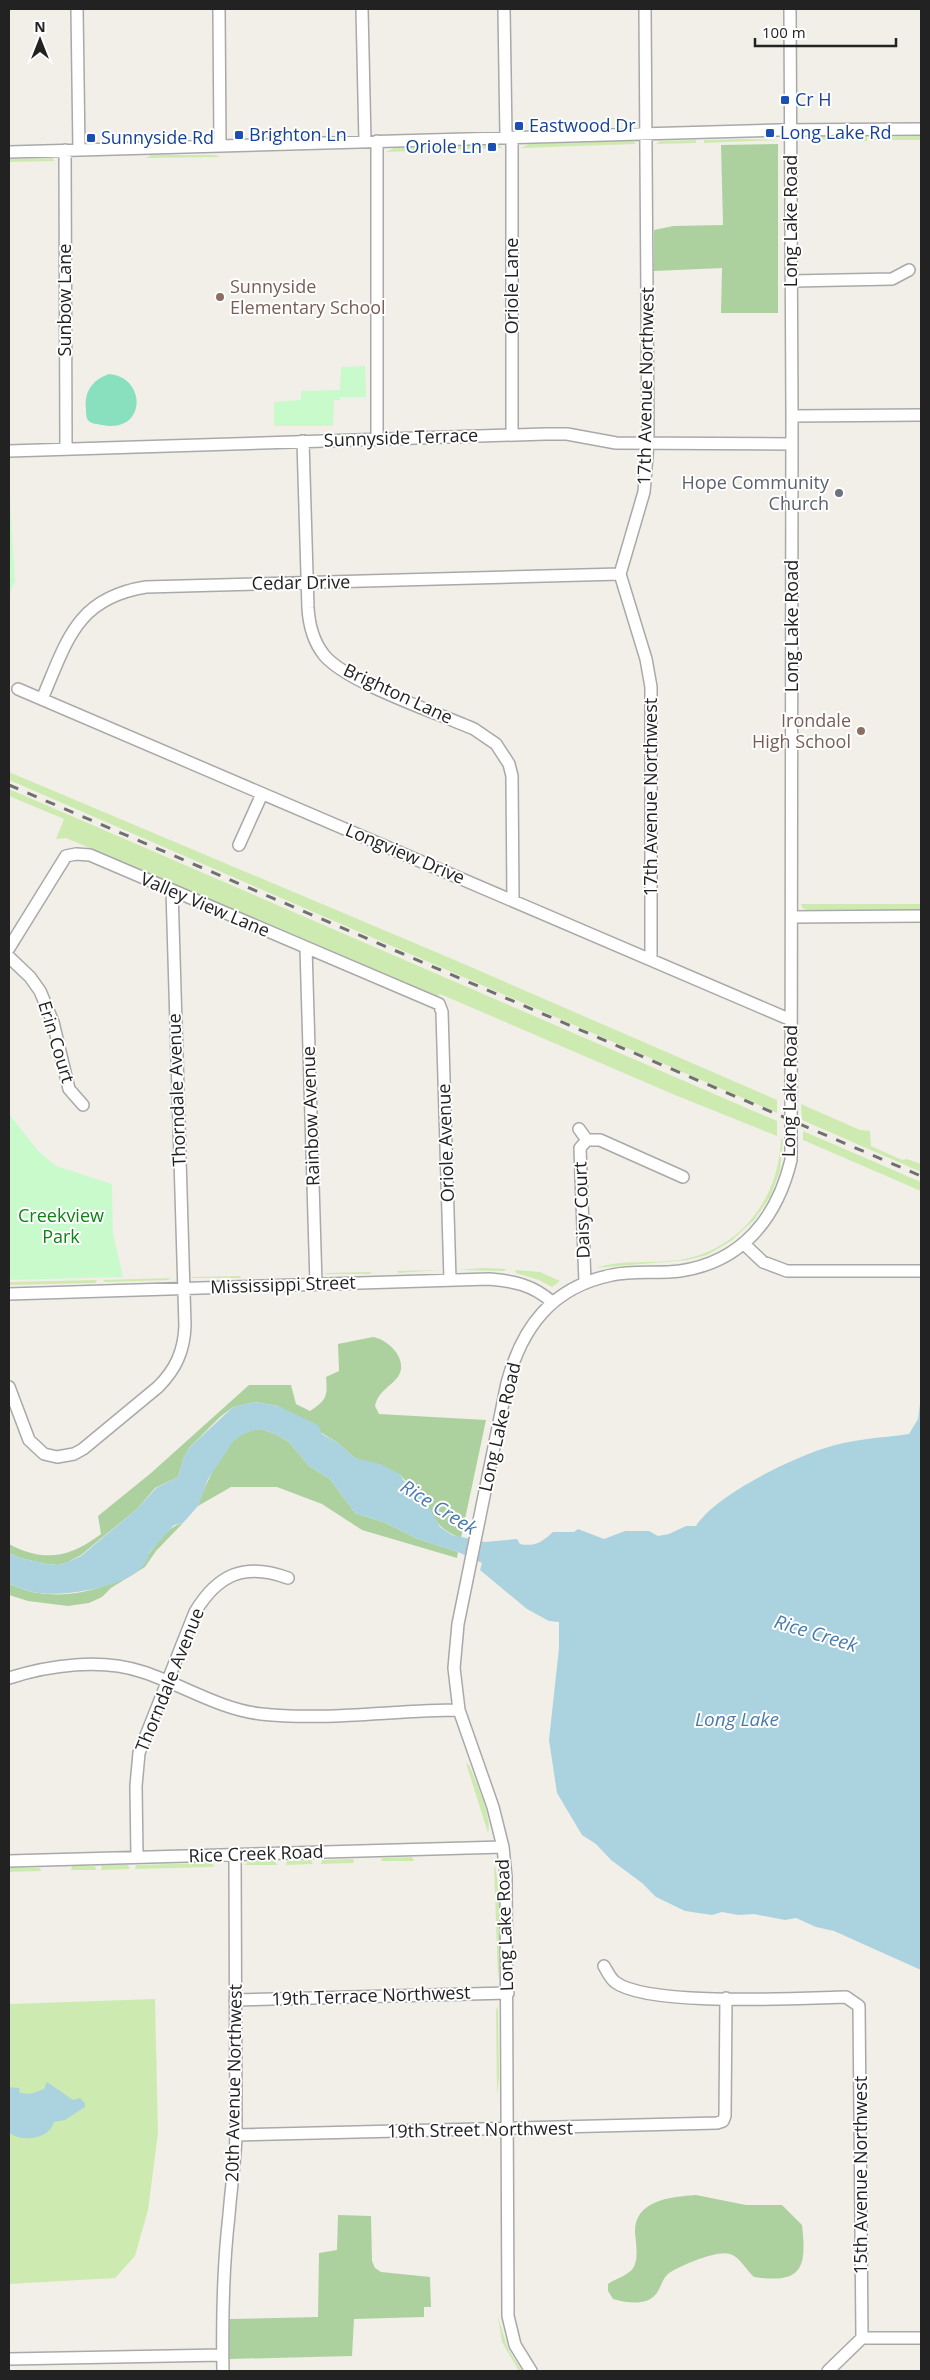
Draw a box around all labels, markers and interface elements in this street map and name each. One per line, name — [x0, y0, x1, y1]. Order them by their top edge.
north arrow — [15, 15, 65, 65]
scale bar — [755, 15, 896, 47]
text: N — [34, 17, 46, 36]
text: 100 m — [762, 22, 806, 42]
place label: Cr H — [795, 87, 832, 111]
marker: Cr H — [779, 94, 791, 106]
place label: Eastwood Dr — [529, 113, 636, 137]
marker: Eastwood Dr — [513, 120, 525, 132]
place label: Long Lake Rd — [780, 120, 891, 144]
place label: Brighton Ln — [249, 122, 347, 146]
place label: Sunnyside Rd — [101, 125, 214, 149]
marker: Long Lake Rd — [764, 127, 776, 139]
marker: Brighton Ln — [233, 129, 245, 141]
marker: Sunnyside Rd — [85, 132, 97, 144]
place label: Oriole Ln — [406, 134, 482, 158]
marker: Oriole Ln — [486, 141, 498, 153]
street label: Long Lake Road — [778, 155, 802, 287]
street label: Oriole Lane — [499, 238, 523, 334]
street label: Sunbow Lane — [52, 244, 76, 356]
place label: Sunnyside Elementary School — [230, 274, 386, 319]
street label: 17th Avenue Northwest — [631, 287, 659, 485]
marker: Sunnyside Elementary School — [214, 291, 226, 303]
street label: Sunnyside Terrace — [323, 422, 479, 452]
place label: Hope Community Church — [682, 470, 830, 515]
marker: Hope Community Church — [833, 487, 845, 499]
street label: Long Lake Road — [779, 560, 803, 692]
street label: Cedar Drive — [251, 569, 350, 595]
street label: Brighton Lane — [340, 657, 457, 729]
street label: 17th Avenue Northwest — [638, 698, 662, 896]
place label: Irondale High School — [752, 708, 851, 753]
marker: Irondale High School — [855, 725, 867, 737]
street label: Longview Drive — [342, 817, 469, 889]
street label: Valley View Lane — [137, 866, 274, 942]
street label: Erin Court — [33, 998, 81, 1086]
street label: Thorndale Avenue — [161, 1013, 191, 1167]
street label: Long Lake Road — [776, 1025, 802, 1157]
street label: Rainbow Avenue — [296, 1046, 324, 1186]
street label: Oriole Avenue — [431, 1083, 459, 1203]
street label: Daisy Court — [567, 1161, 595, 1259]
park label: Creekview Park — [18, 1203, 104, 1248]
street label: Mississippi Street — [210, 1269, 356, 1299]
street label: Long Lake Road — [472, 1360, 526, 1494]
water label: Rice Creek — [396, 1473, 483, 1541]
street label: Thorndale Avenue — [129, 1604, 209, 1755]
water label: Rice Creek — [771, 1608, 861, 1658]
water label: Long Lake — [695, 1706, 779, 1732]
street label: Rice Creek Road — [188, 1839, 324, 1867]
street label: Long Lake Road — [490, 1859, 518, 1992]
street label: 19th Terrace Northwest — [271, 1980, 471, 2010]
street label: 20th Avenue Northwest — [219, 1984, 247, 2182]
street label: 15th Avenue Northwest — [848, 2076, 872, 2274]
street label: 19th Street Northwest — [387, 2115, 573, 2143]

